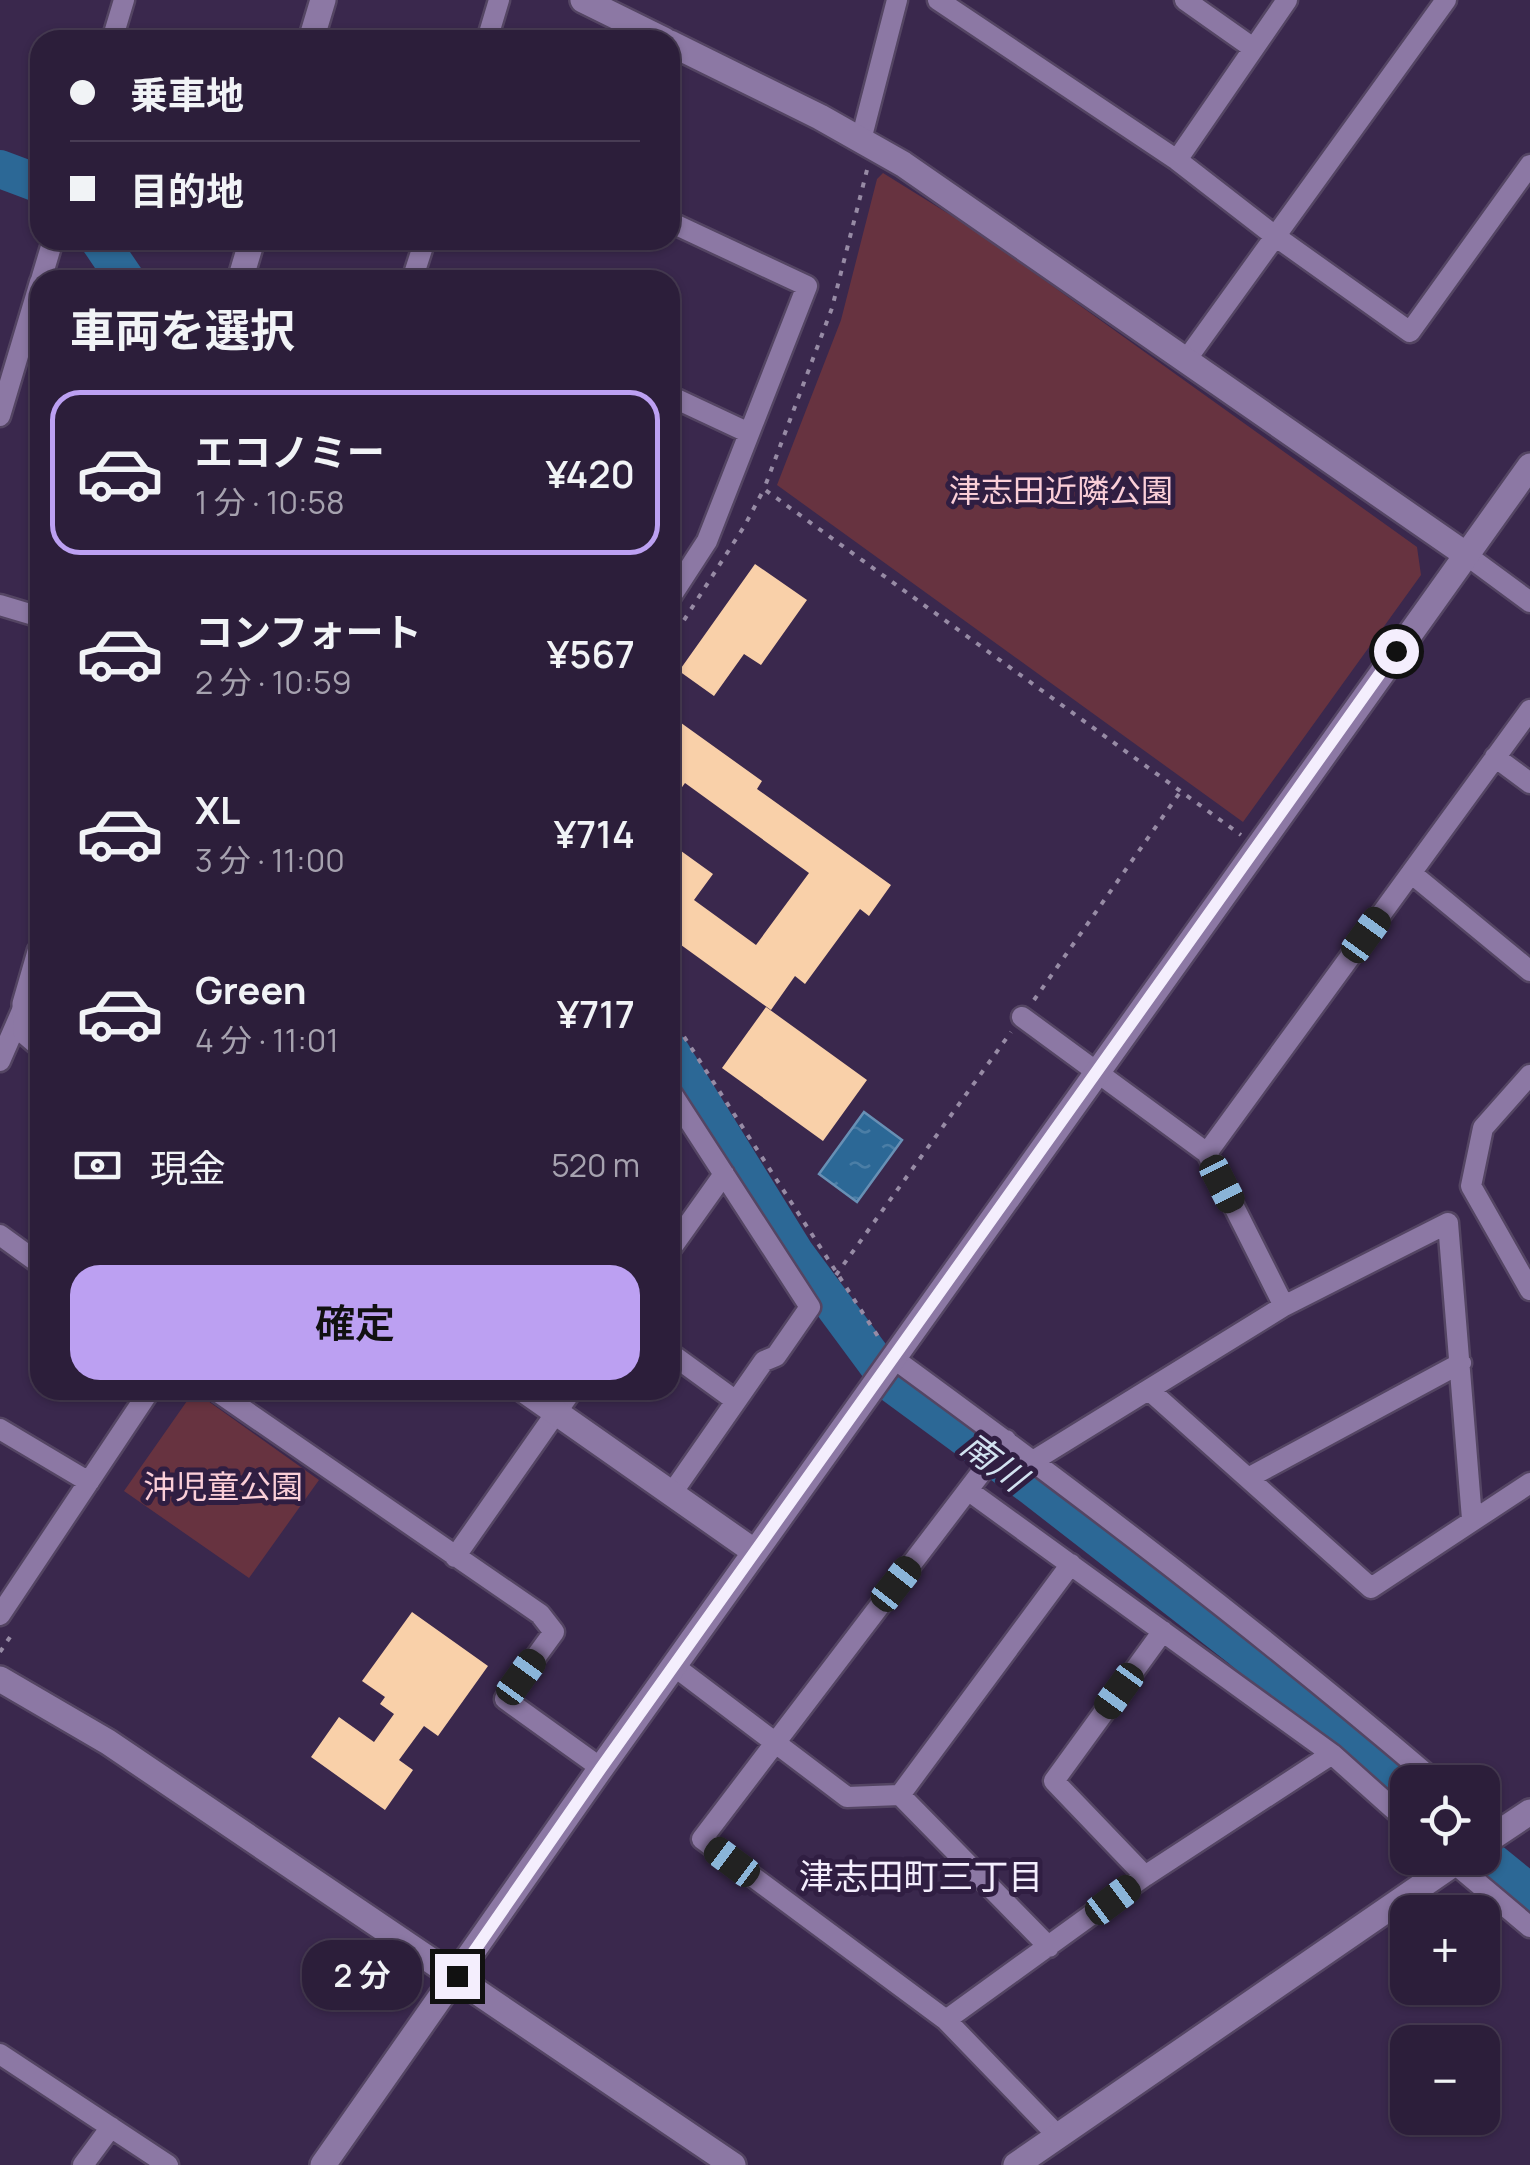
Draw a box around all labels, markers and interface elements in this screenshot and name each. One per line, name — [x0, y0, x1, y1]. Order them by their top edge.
text: 乗車地 — [130, 68, 244, 120]
text: 目的地 — [130, 164, 244, 216]
text: 車両を選択 — [70, 299, 295, 361]
text: エコノミー — [195, 425, 385, 477]
icon: car — [75, 428, 165, 518]
text: ¥420 — [546, 447, 635, 499]
park label: 津志田近隣公園 — [949, 468, 1173, 512]
text: 1 分 · 10:58 — [195, 480, 345, 524]
text: コンフォート — [195, 605, 422, 657]
icon: car — [75, 608, 165, 698]
text: ¥567 — [547, 627, 635, 679]
route start — [1374, 629, 1419, 674]
text: 2 分 · 10:59 — [195, 660, 352, 704]
text: XL — [195, 783, 240, 835]
icon: car — [75, 788, 165, 878]
text: ¥714 — [554, 807, 635, 859]
text: 3 分 · 11:00 — [195, 838, 345, 882]
car — [1336, 902, 1396, 968]
text: Green — [195, 963, 307, 1015]
icon: car — [75, 968, 165, 1058]
text: ¥717 — [557, 987, 635, 1039]
text: 4 分 · 11:01 — [195, 1018, 339, 1062]
icon: cash — [70, 1138, 125, 1193]
text: 現金 — [150, 1141, 226, 1193]
text: 520 m — [551, 1143, 640, 1187]
car — [1195, 1150, 1249, 1218]
button: 確定 — [70, 1265, 640, 1380]
water label: 南川 — [952, 1421, 1040, 1504]
park label: 沖児童公園 — [143, 1464, 303, 1508]
car — [866, 1551, 926, 1617]
car — [491, 1644, 551, 1710]
car — [1089, 1658, 1149, 1724]
map controls — [1390, 1765, 1500, 2135]
button: locate — [1390, 1765, 1500, 1875]
car — [699, 1832, 765, 1892]
district label: 津志田町三丁目 — [798, 1852, 1044, 1900]
car — [1080, 1870, 1146, 1930]
button: + — [1390, 1895, 1500, 2005]
callout: 2 分 — [302, 1941, 422, 2011]
text: 2 分 — [333, 1953, 391, 1997]
route end — [435, 1954, 480, 1999]
button: − — [1390, 2025, 1500, 2135]

